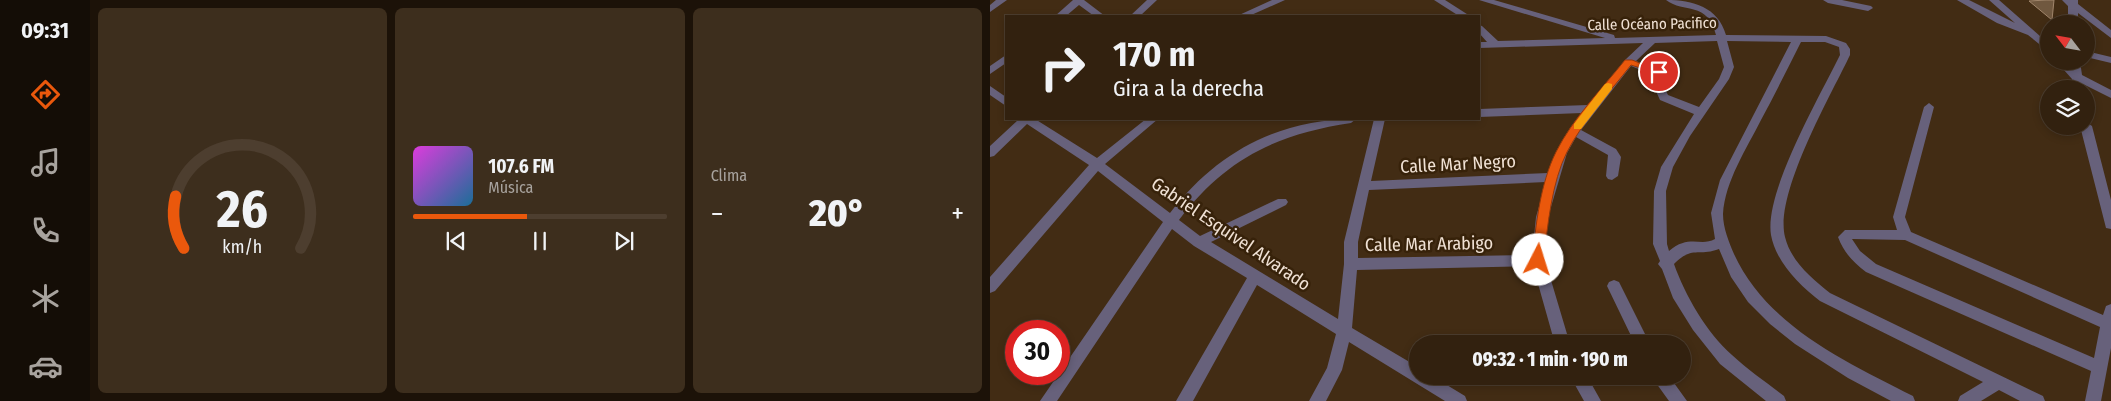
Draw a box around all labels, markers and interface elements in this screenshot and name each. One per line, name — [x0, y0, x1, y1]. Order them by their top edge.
street label: Calle Océano Pacifico — [1587, 14, 1717, 34]
north arrow — [2040, 15, 2095, 70]
map controls — [2040, 15, 2095, 135]
text: 09:31 — [21, 17, 69, 44]
text: 170 m — [1113, 33, 1196, 75]
icon: right — [1030, 35, 1095, 100]
pin — [1638, 51, 1680, 93]
icon: arrive — [1645, 58, 1673, 86]
text: Gira a la derecha — [1113, 75, 1264, 102]
icon: directions — [28, 77, 63, 112]
button: layers — [2040, 80, 2095, 135]
icon: music — [28, 145, 63, 180]
street label: Calle Mar Negro — [1400, 150, 1516, 178]
text: 107.6 FM — [488, 155, 554, 178]
text: Clima — [711, 166, 747, 185]
street label: Gabriel Esquivel Alvarado — [1147, 173, 1315, 295]
text: 26 — [216, 178, 268, 241]
text: Música — [488, 178, 533, 197]
text: 20° — [809, 190, 866, 236]
text: − — [711, 197, 723, 230]
text: + — [951, 197, 964, 230]
icon: phone — [28, 213, 63, 248]
icon: previous — [442, 227, 470, 255]
icon: pause — [526, 227, 554, 255]
icon: next — [610, 227, 638, 255]
street label: Calle Mar Arabigo — [1365, 232, 1493, 256]
position arrow — [1511, 233, 1563, 285]
text: km/h — [223, 236, 263, 258]
icon: climate — [28, 281, 63, 316]
speed limit sign: 30 — [1005, 320, 1070, 385]
text: 09:32 · 1 min · 190 m — [1472, 348, 1628, 371]
icon: car — [28, 349, 63, 384]

